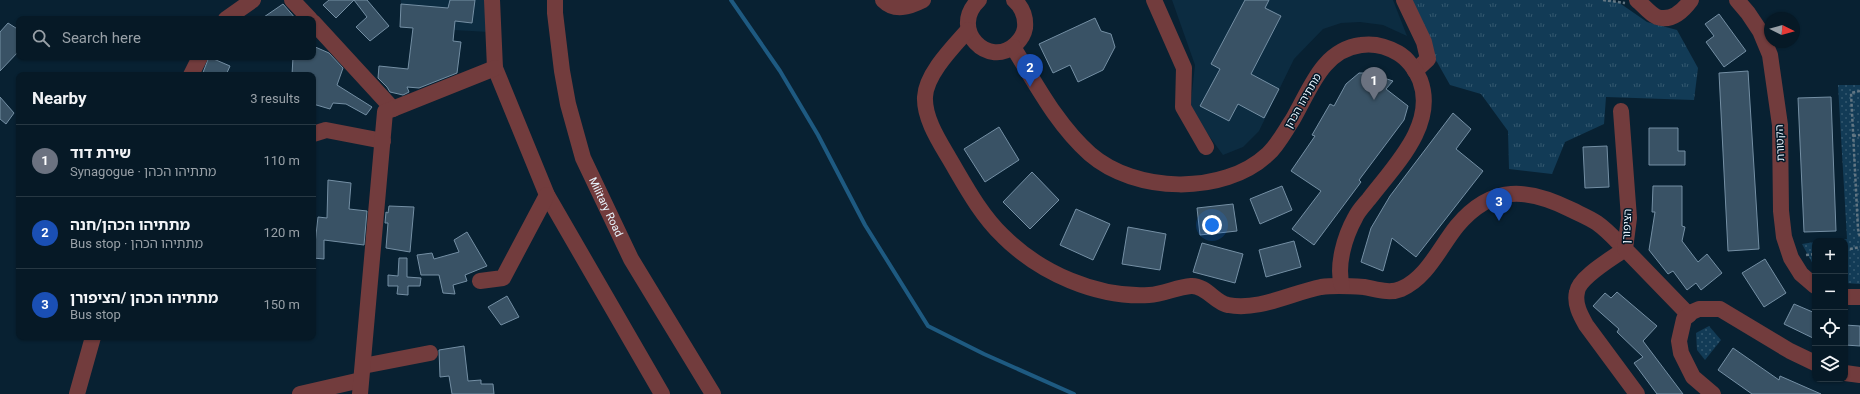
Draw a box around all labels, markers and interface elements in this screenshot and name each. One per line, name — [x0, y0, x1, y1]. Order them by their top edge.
north arrow — [1764, 12, 1800, 48]
search box — [16, 16, 316, 60]
icon: search — [30, 27, 52, 49]
text: Search here — [62, 29, 141, 47]
pin: 2 — [1017, 54, 1043, 87]
pin: 1 — [1361, 67, 1387, 100]
street label: מתתיהו הכהן — [1282, 71, 1324, 131]
text: Nearby — [32, 88, 87, 108]
text: 3 results — [250, 91, 300, 106]
street label: הקטורת — [1773, 124, 1787, 162]
text: שירת דוד — [70, 144, 131, 162]
text: 1 — [41, 153, 49, 168]
text: 110 m — [263, 153, 300, 168]
text: Synagogue · מתתיהו הכהן — [70, 164, 216, 179]
street label: Military Road — [587, 175, 626, 239]
pin: 3 — [1486, 188, 1512, 221]
street label: הציפורן — [1620, 208, 1634, 244]
your location — [1202, 215, 1222, 235]
text: מתתיהו הכהן/חנה — [70, 216, 190, 234]
text: 2 — [41, 225, 49, 240]
text: 120 m — [263, 225, 300, 240]
text: Bus stop · מתתיהו הכהן — [70, 236, 203, 251]
map controls — [1812, 238, 1848, 382]
button: + — [1812, 238, 1848, 274]
button: − — [1812, 274, 1848, 310]
text: מתתיהו הכהן /הציפורן — [70, 289, 218, 307]
text: 3 — [41, 297, 49, 312]
text: 150 m — [263, 297, 300, 312]
text: Bus stop — [70, 307, 121, 322]
button: locate — [1812, 310, 1848, 346]
button: layers — [1812, 346, 1848, 382]

